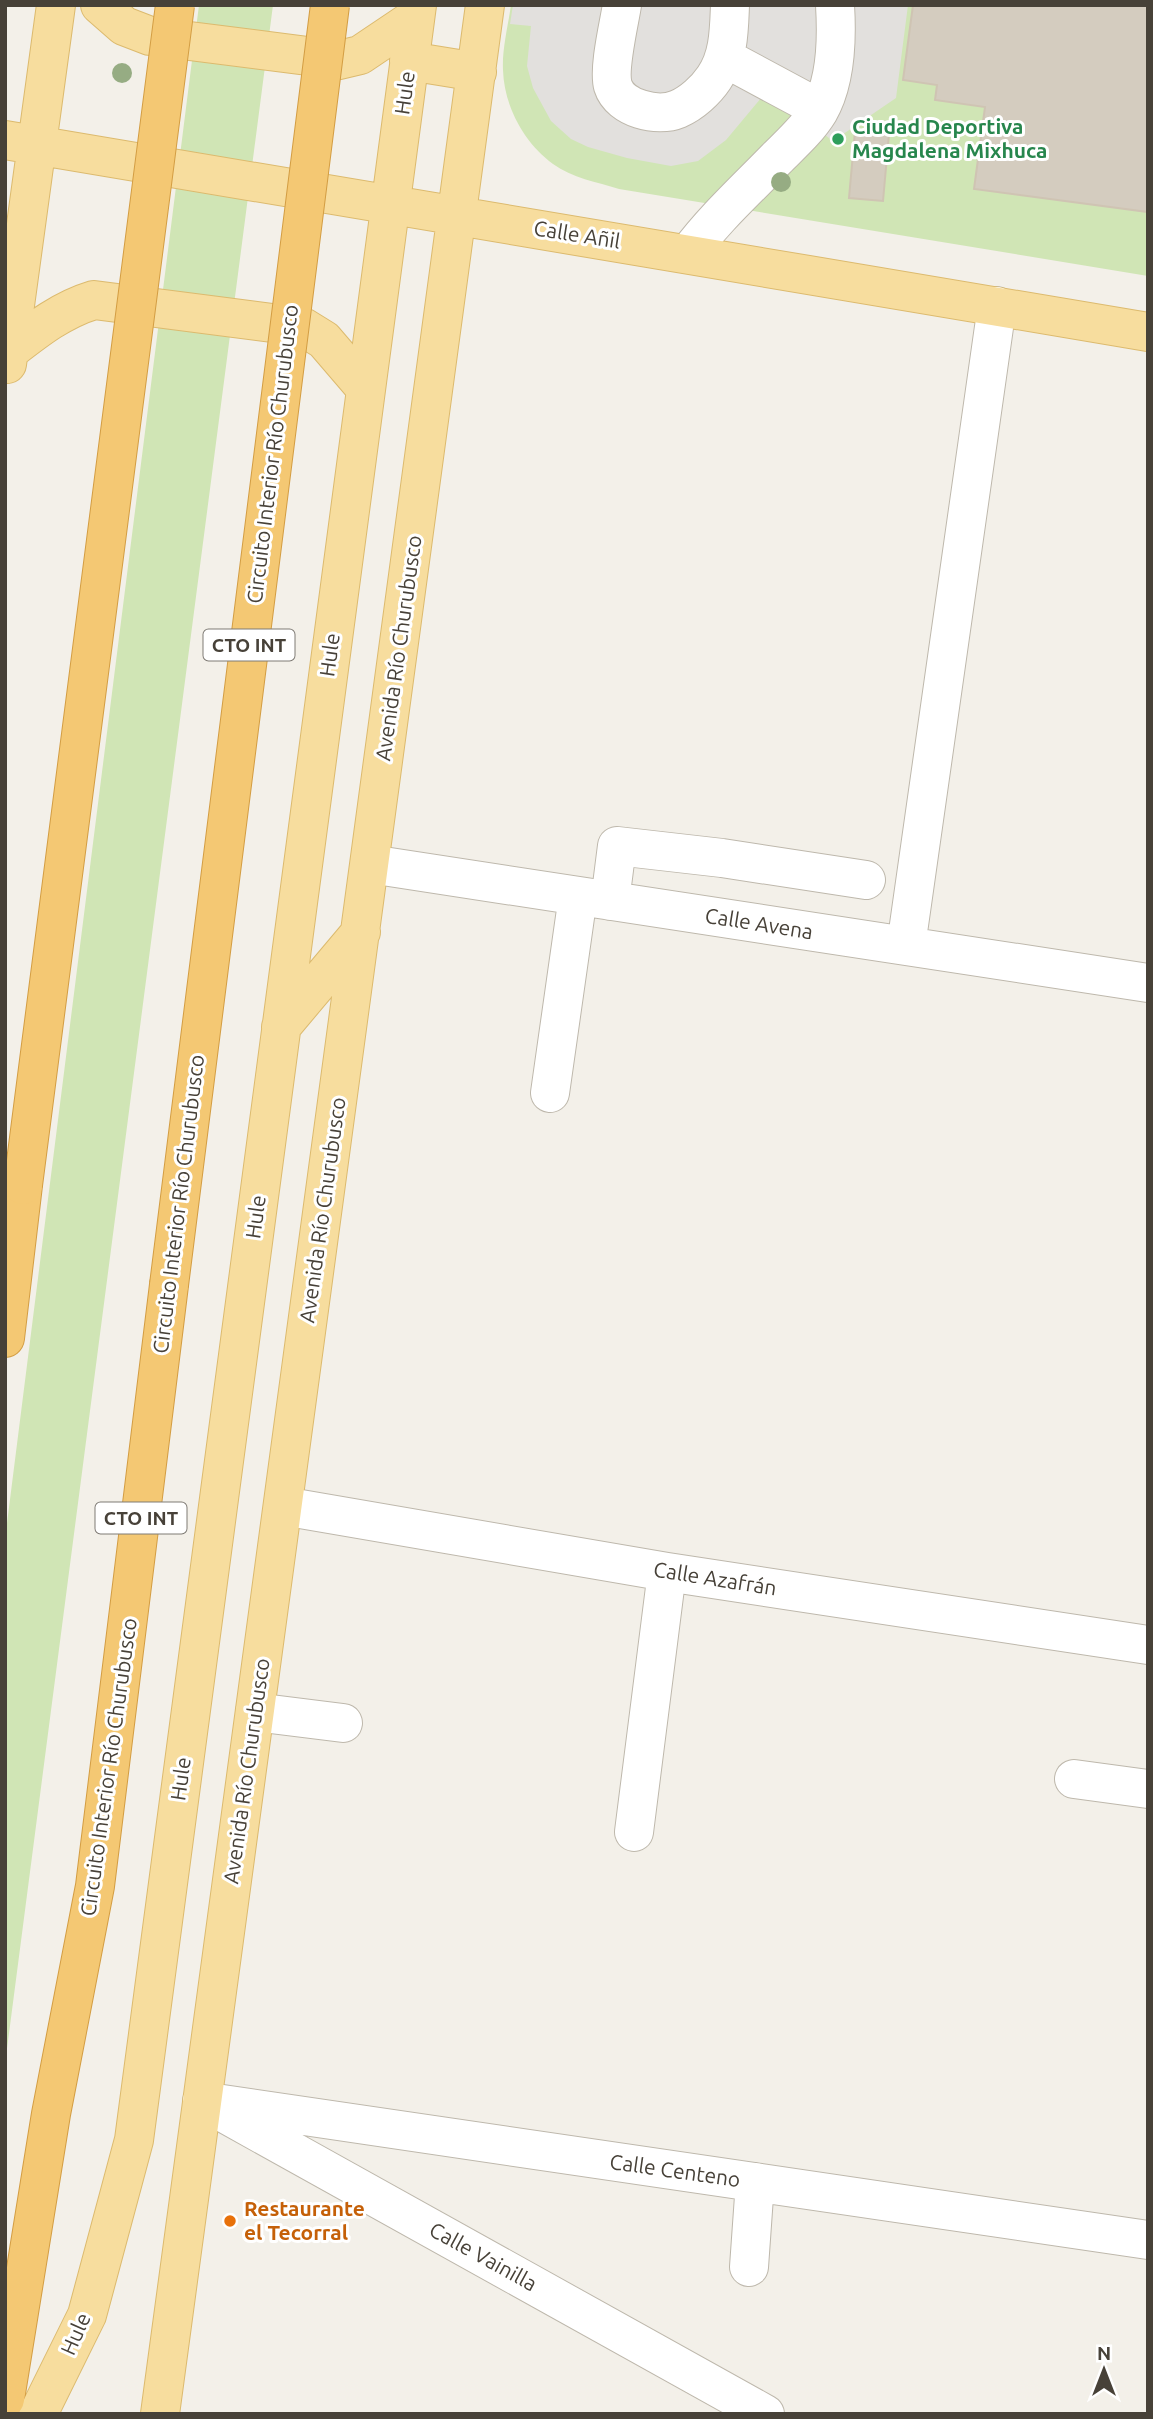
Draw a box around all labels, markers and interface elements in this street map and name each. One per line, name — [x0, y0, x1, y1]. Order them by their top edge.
street label: Hule — [389, 70, 419, 116]
place label: Ciudad Deportiva Magdalena Mixhuca — [852, 114, 1047, 162]
marker: Ciudad Deportiva Magdalena Mixhuca — [830, 131, 846, 147]
street label: Calle Añil — [532, 215, 622, 253]
street label: Circuito Interior Río Churubusco — [242, 303, 302, 605]
street label: Avenida Río Churubusco — [370, 533, 426, 762]
road number: CTO INT — [204, 630, 294, 660]
street label: Hule — [314, 632, 344, 678]
street label: Calle Avena — [703, 903, 815, 943]
street label: Circuito Interior Río Churubusco — [148, 1053, 208, 1355]
street label: Avenida Río Churubusco — [294, 1095, 350, 1324]
street label: Hule — [240, 1194, 270, 1240]
road number: CTO INT — [96, 1502, 186, 1534]
street label: Calle Azafrán — [652, 1556, 778, 1600]
street label: Circuito Interior Río Churubusco — [75, 1616, 141, 1917]
street label: Avenida Río Churubusco — [218, 1656, 274, 1885]
street label: Hule — [165, 1756, 195, 1802]
street label: Calle Centeno — [608, 2149, 742, 2191]
place label: Restaurante el Tecorral — [244, 2196, 365, 2244]
marker: Restaurante el Tecorral — [222, 2213, 238, 2229]
street label: Calle Vainilla — [426, 2217, 541, 2295]
street label: Hule — [55, 2309, 95, 2358]
north arrow — [1069, 2335, 1139, 2405]
text: N — [1097, 2342, 1111, 2364]

